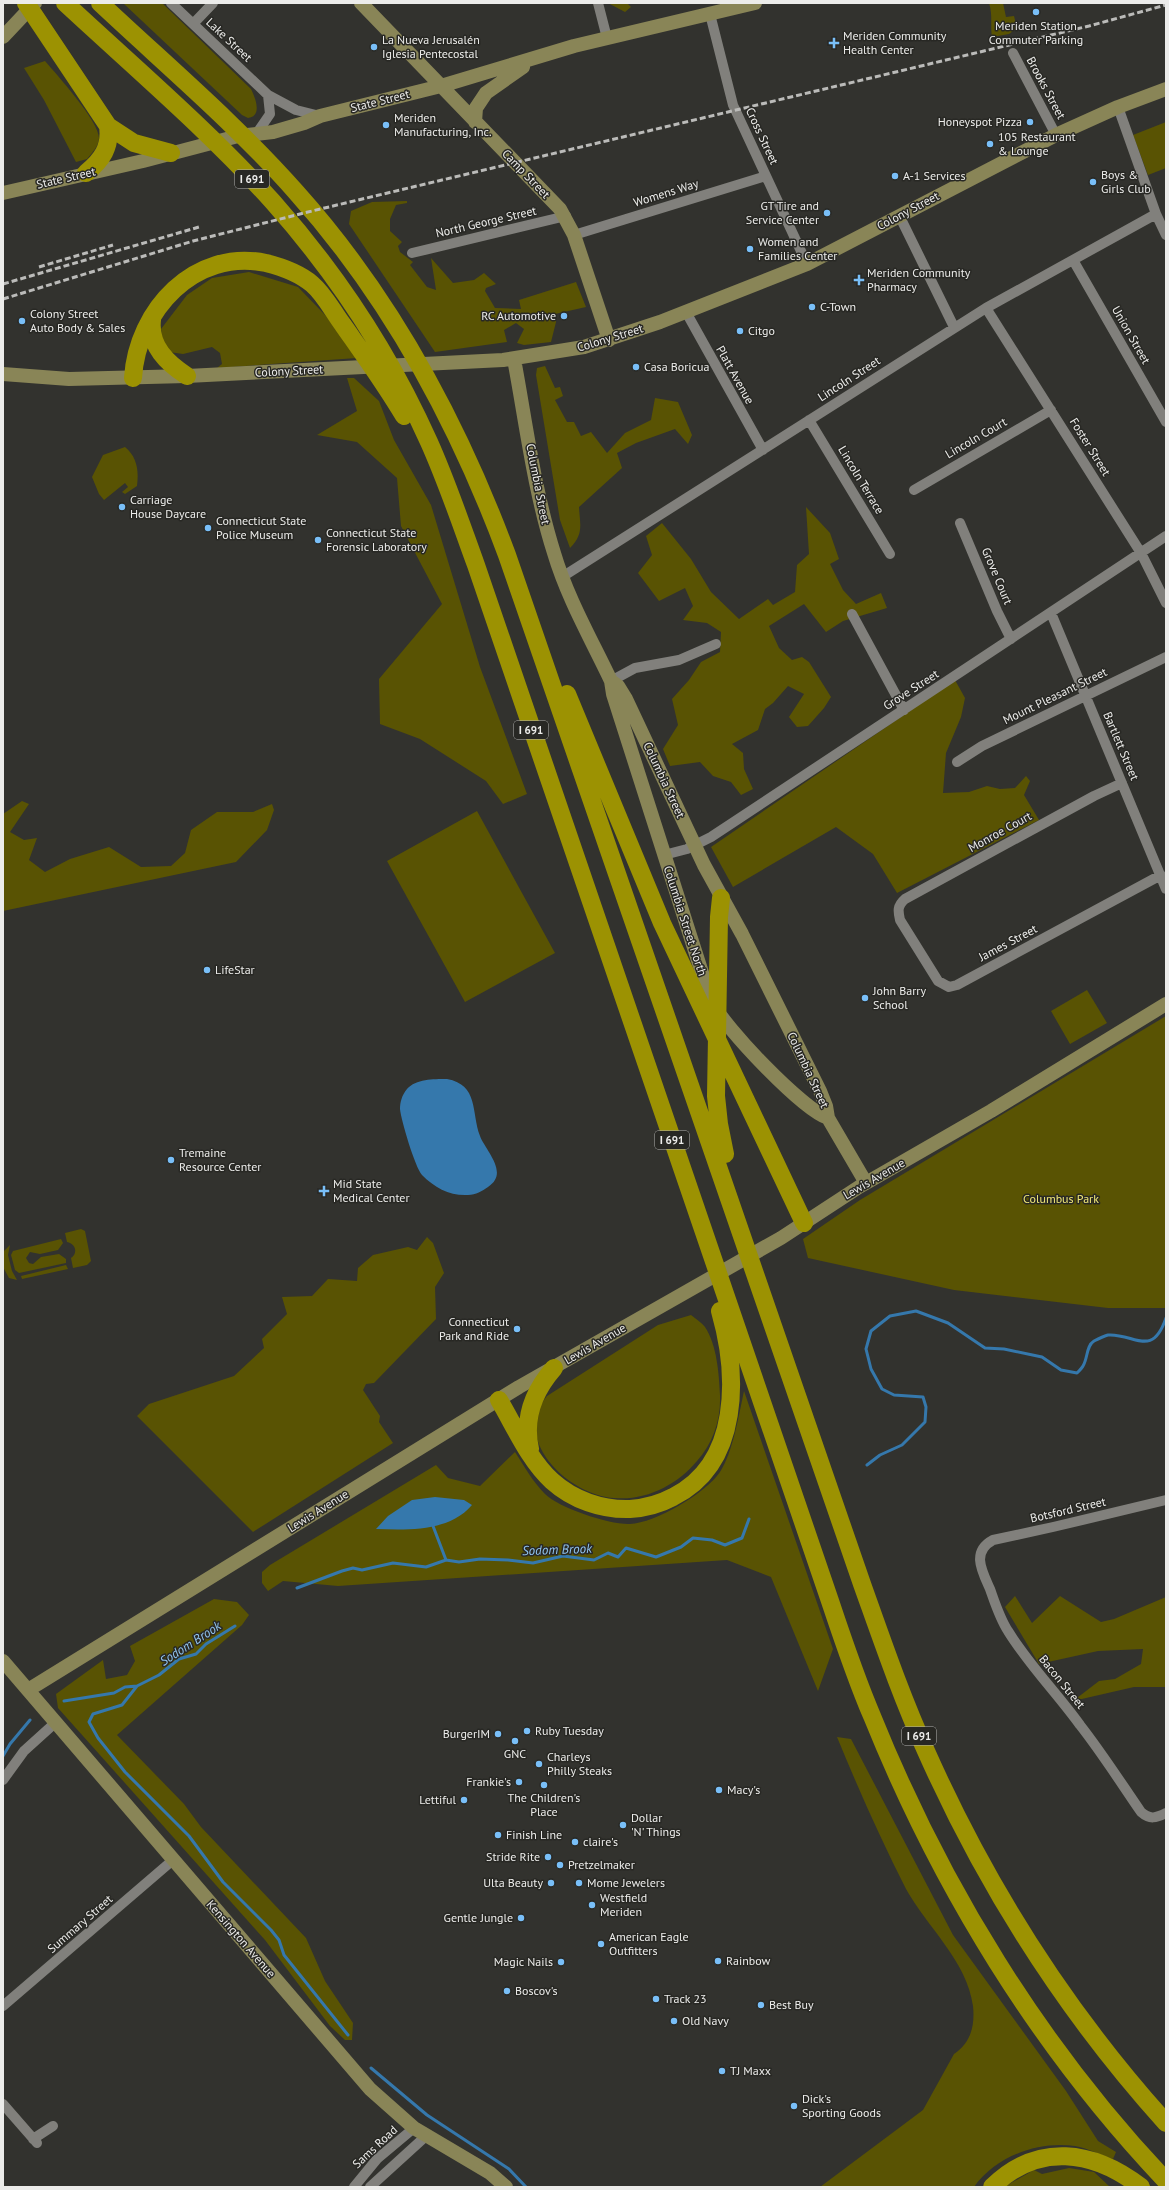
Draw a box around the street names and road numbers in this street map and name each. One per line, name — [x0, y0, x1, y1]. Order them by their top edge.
street label: Lake Street — [203, 15, 255, 65]
street label: Brooks Street — [1024, 54, 1069, 122]
street label: State Street — [349, 86, 411, 115]
street label: Cross Street — [743, 105, 782, 167]
street label: Camp Street — [499, 146, 554, 201]
street label: State Street — [35, 163, 97, 192]
road number: I 691 — [235, 170, 269, 188]
street label: Womens Way — [631, 175, 701, 210]
street label: Colony Street — [874, 188, 941, 233]
street label: North George Street — [434, 203, 538, 240]
street label: Union Street — [1109, 303, 1154, 366]
street label: Colony Street — [575, 320, 645, 355]
street label: Platt Avenue — [713, 343, 758, 407]
street label: Lincoln Street — [815, 353, 883, 404]
street label: Colony Street — [254, 361, 324, 380]
street label: Lincoln Court — [942, 414, 1009, 461]
street label: Foster Street — [1067, 415, 1114, 479]
street label: Columbia Street — [523, 442, 554, 526]
street label: Lincoln Terrace — [835, 443, 888, 517]
street label: Grove Court — [979, 545, 1016, 607]
street label: Mount Pleasant Street — [1000, 664, 1109, 727]
street label: Grove Street — [880, 666, 941, 713]
street label: Bartlett Street — [1100, 709, 1143, 782]
road number: I 691 — [514, 721, 548, 739]
street label: Columbia Street — [640, 739, 689, 820]
street label: Monroe Court — [965, 808, 1034, 855]
street label: Columbia Street North — [661, 864, 710, 978]
street label: James Street — [975, 921, 1040, 965]
street label: Columbia Street — [784, 1029, 833, 1110]
road number: I 691 — [655, 1131, 689, 1149]
street label: Lewis Avenue — [840, 1155, 907, 1202]
street label: Lewis Avenue — [561, 1320, 628, 1367]
street label: Lewis Avenue — [285, 1486, 351, 1535]
street label: Botsford Street — [1029, 1494, 1107, 1525]
street label: Bacon Street — [1036, 1652, 1089, 1712]
road number: I 691 — [902, 1727, 936, 1745]
street label: Summary Street — [44, 1891, 115, 1956]
street label: Kensington Avenue — [204, 1897, 279, 1981]
street label: Sams Road — [349, 2122, 400, 2171]

